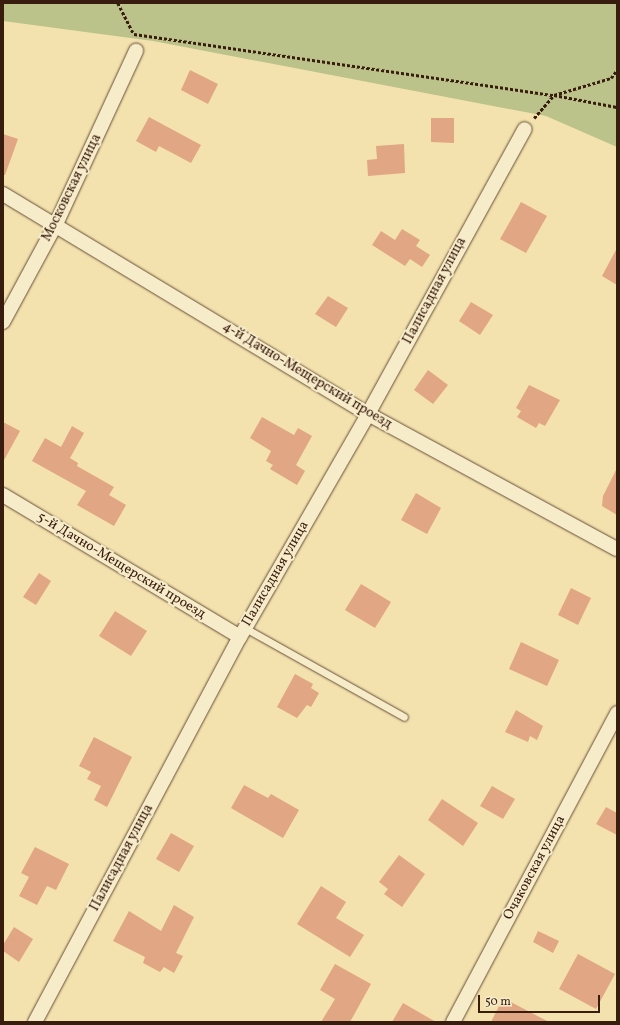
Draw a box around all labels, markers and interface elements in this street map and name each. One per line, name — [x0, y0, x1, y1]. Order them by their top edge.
street label: Московская улица — [39, 131, 105, 245]
street label: Палисадная улица — [400, 234, 470, 348]
street label: 4-й Дачно-Мещерский проезд — [219, 319, 395, 433]
street label: 5-й Дачно-Мещерский проезд — [34, 509, 208, 623]
street label: Палисадная улица — [239, 518, 313, 630]
street label: Палисадная улица — [87, 801, 157, 915]
street label: Очаковская улица — [500, 813, 570, 923]
scale bar — [480, 987, 602, 1013]
text: 50 m — [485, 994, 511, 1010]

